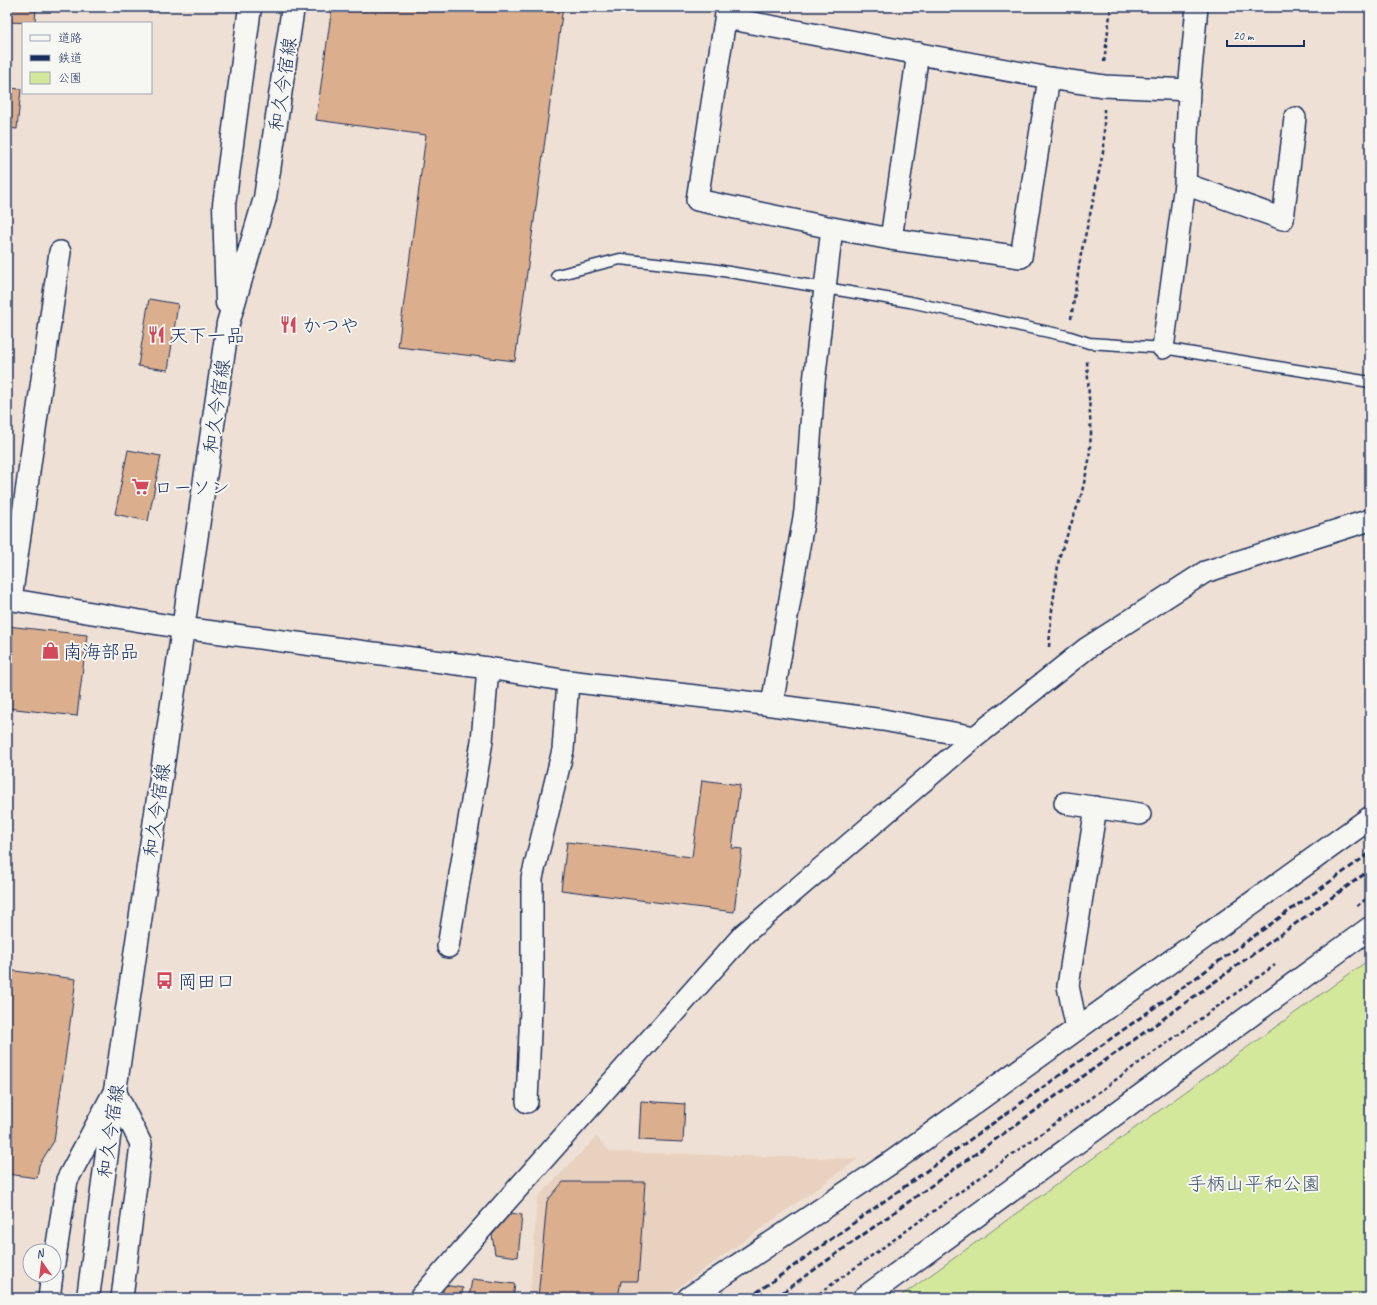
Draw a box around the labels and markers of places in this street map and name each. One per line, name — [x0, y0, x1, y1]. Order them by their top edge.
place label: かつや — [302, 314, 359, 338]
restaurant icon: かつや — [279, 315, 299, 335]
place label: 天下一品 — [169, 324, 245, 348]
restaurant icon: 天下一品 — [146, 325, 166, 345]
place label: ローソン — [154, 476, 230, 500]
supermarket icon: ローソン — [131, 477, 151, 497]
place label: 南海部品 — [63, 640, 139, 664]
shop icon: 南海部品 — [40, 641, 60, 661]
place label: 岡田口 — [178, 970, 235, 994]
bus stop icon: 岡田口 — [155, 971, 175, 991]

